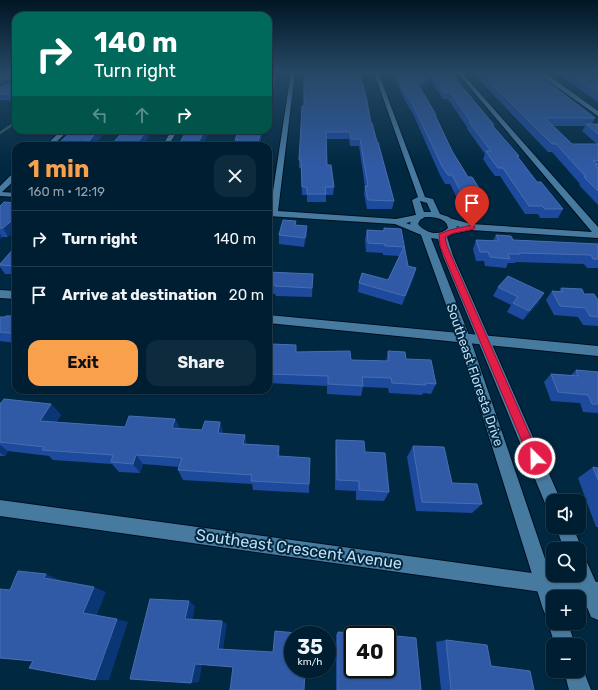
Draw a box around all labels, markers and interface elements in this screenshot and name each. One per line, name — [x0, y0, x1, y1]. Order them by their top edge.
text: 140 m — [94, 26, 178, 59]
icon: right — [28, 28, 80, 80]
text: Turn right — [94, 60, 176, 82]
icon: left — [89, 104, 111, 126]
icon: ahead — [131, 104, 153, 126]
icon: right — [173, 104, 195, 126]
text: 1 min — [28, 155, 89, 183]
button: close — [214, 155, 256, 197]
text: 160 m · 12:19 — [28, 184, 105, 199]
pin — [455, 186, 489, 227]
icon: arrive — [461, 192, 483, 214]
icon: right — [28, 228, 50, 250]
text: Turn right — [62, 230, 137, 248]
text: 140 m — [214, 230, 256, 248]
icon: arrive — [28, 284, 50, 306]
text: Arrive at destination — [62, 286, 217, 304]
text: 20 m — [229, 286, 264, 304]
street label: Southeast Floresta Drive — [444, 302, 506, 448]
button: Exit — [28, 340, 138, 386]
button: Share — [146, 340, 256, 386]
position arrow — [514, 437, 556, 479]
map controls — [546, 494, 586, 678]
button: sound — [546, 494, 586, 534]
street label: Southeast Crescent Avenue — [195, 525, 403, 573]
button: search — [546, 542, 586, 582]
button: + — [546, 590, 586, 630]
speed limit sign: 40 — [344, 626, 396, 678]
text: 35 — [297, 635, 323, 659]
button: − — [546, 638, 586, 678]
text: km/h — [298, 656, 322, 668]

